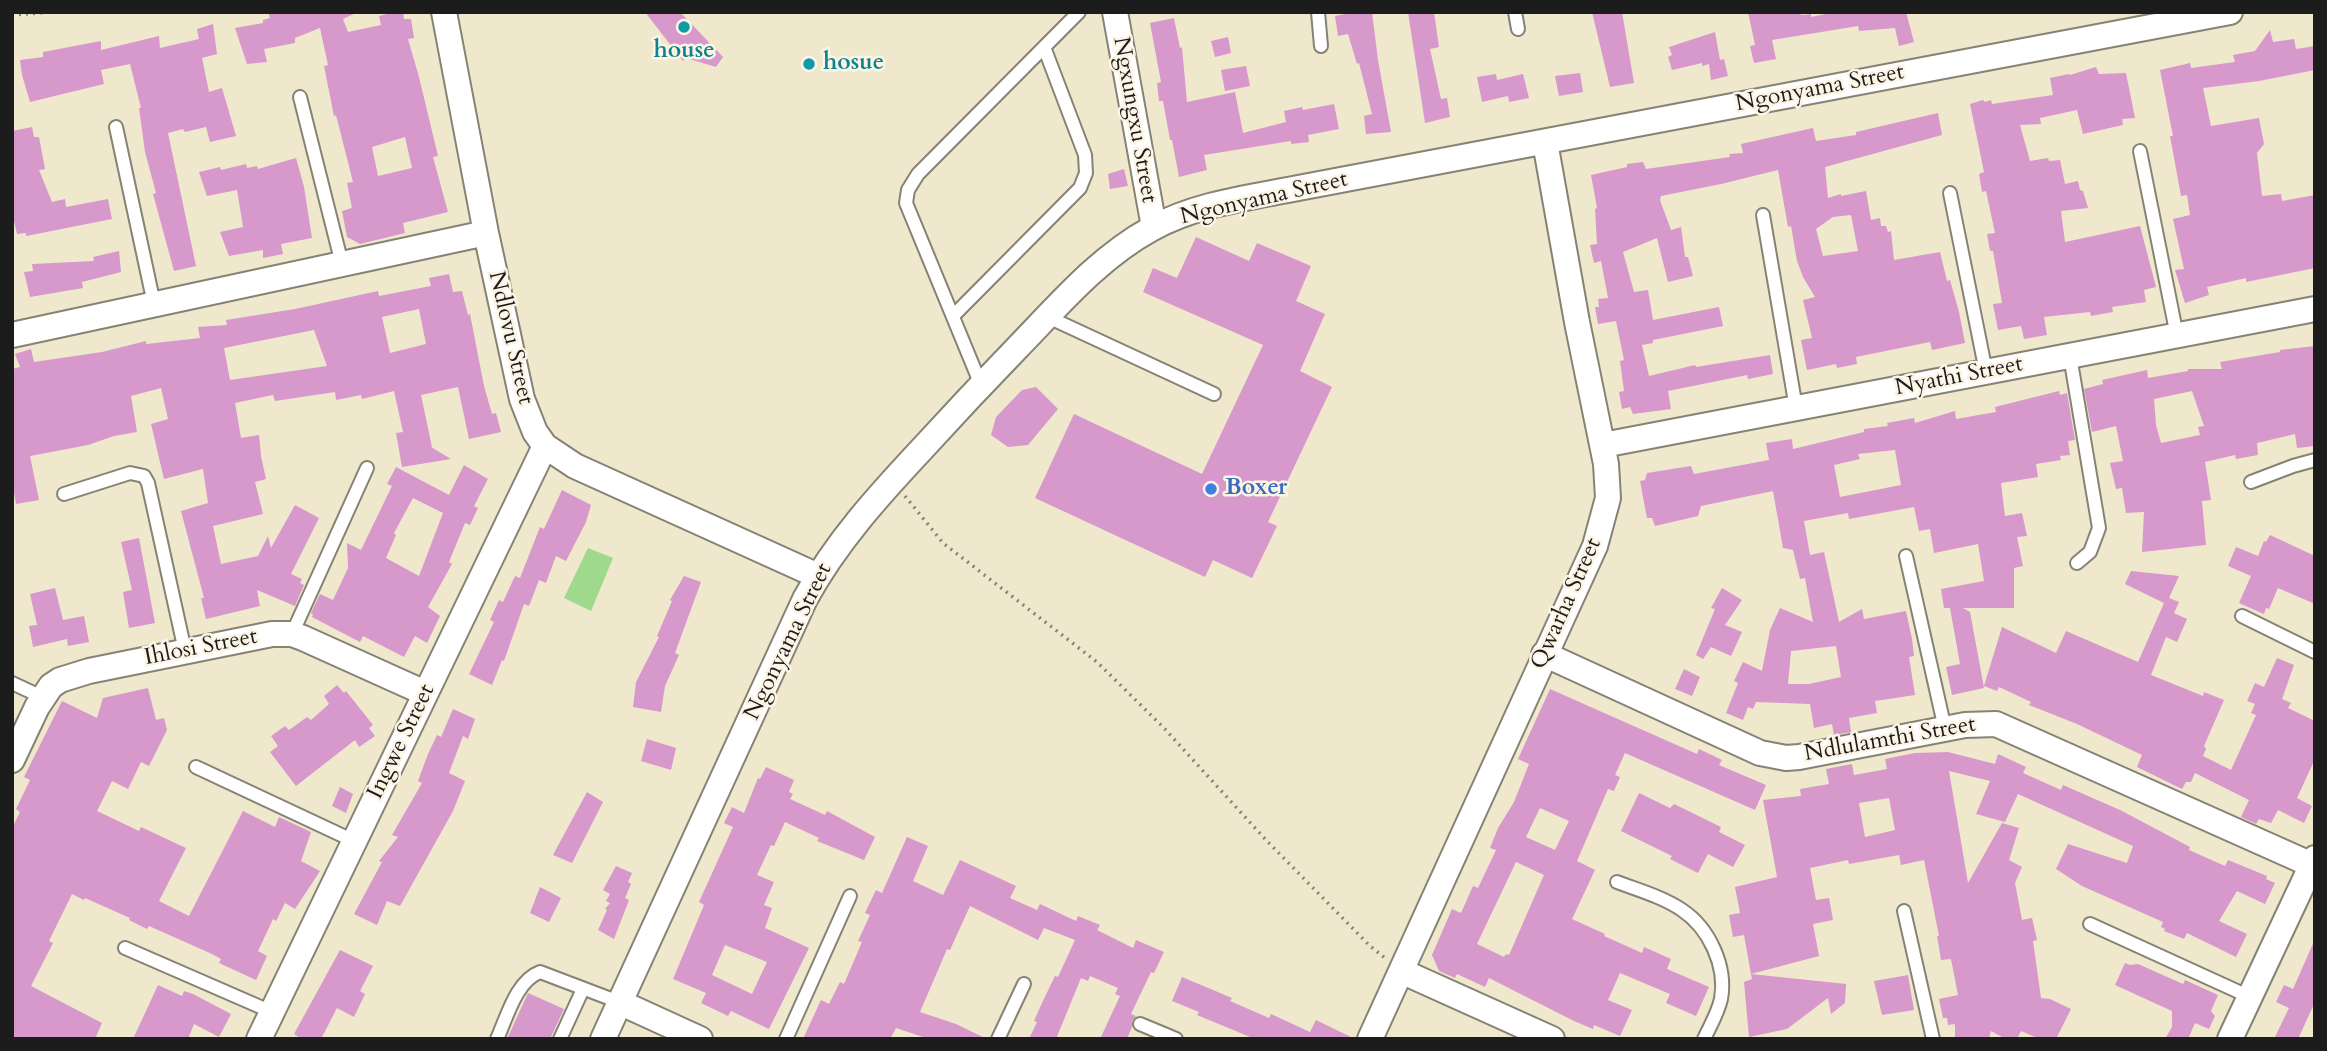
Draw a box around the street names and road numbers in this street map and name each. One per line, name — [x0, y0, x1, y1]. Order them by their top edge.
street label: Ngxungxu Street — [1106, 35, 1162, 205]
street label: Ngonyama Street — [1733, 59, 1907, 119]
street label: Ngonyama Street — [1178, 166, 1350, 232]
street label: Ndlovu Street — [481, 269, 539, 407]
street label: Nyathi Street — [1893, 351, 2025, 403]
street label: Qwarha Street — [1526, 534, 1608, 674]
street label: Ngonyama Street — [739, 559, 839, 725]
street label: Ihlosi Street — [142, 624, 260, 672]
street label: Ingwe Street — [362, 680, 442, 804]
street label: Ndlulamthi Street — [1802, 711, 1978, 769]

